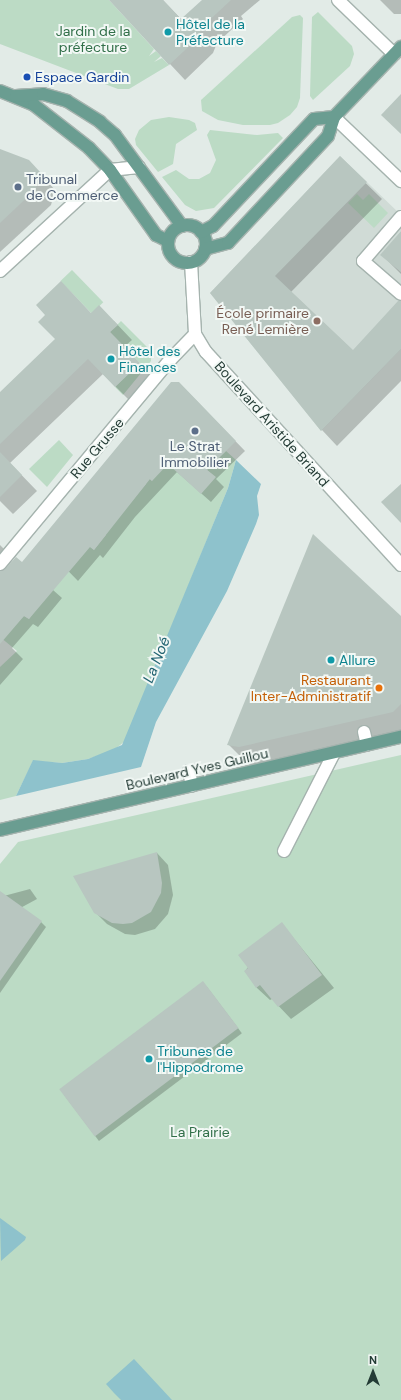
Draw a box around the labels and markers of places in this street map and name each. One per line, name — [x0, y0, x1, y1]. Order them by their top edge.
place label: Hôtel de la Préfecture — [176, 16, 245, 48]
marker: Hôtel de la Préfecture — [163, 27, 173, 37]
place label: Espace Gardin — [35, 69, 129, 85]
marker: Espace Gardin — [22, 72, 32, 82]
place label: Tribunal de Commerce — [26, 171, 119, 204]
marker: Tribunal de Commerce — [13, 182, 23, 192]
place label: École primaire René Lemière — [216, 305, 309, 338]
marker: École primaire René Lemière — [312, 316, 322, 326]
place label: Hôtel des Finances — [119, 343, 180, 376]
marker: Hôtel des Finances — [106, 354, 116, 364]
marker: Le Strat Immobilier — [190, 426, 200, 436]
place label: Le Strat Immobilier — [161, 438, 229, 470]
place label: Allure — [339, 652, 375, 668]
marker: Allure — [326, 655, 336, 665]
place label: Restaurant Inter-Administratif — [251, 672, 371, 704]
marker: Restaurant Inter-Administratif — [374, 683, 384, 693]
place label: Tribunes de l'Hippodrome — [157, 1043, 243, 1076]
marker: Tribunes de l'Hippodrome — [144, 1054, 154, 1064]

